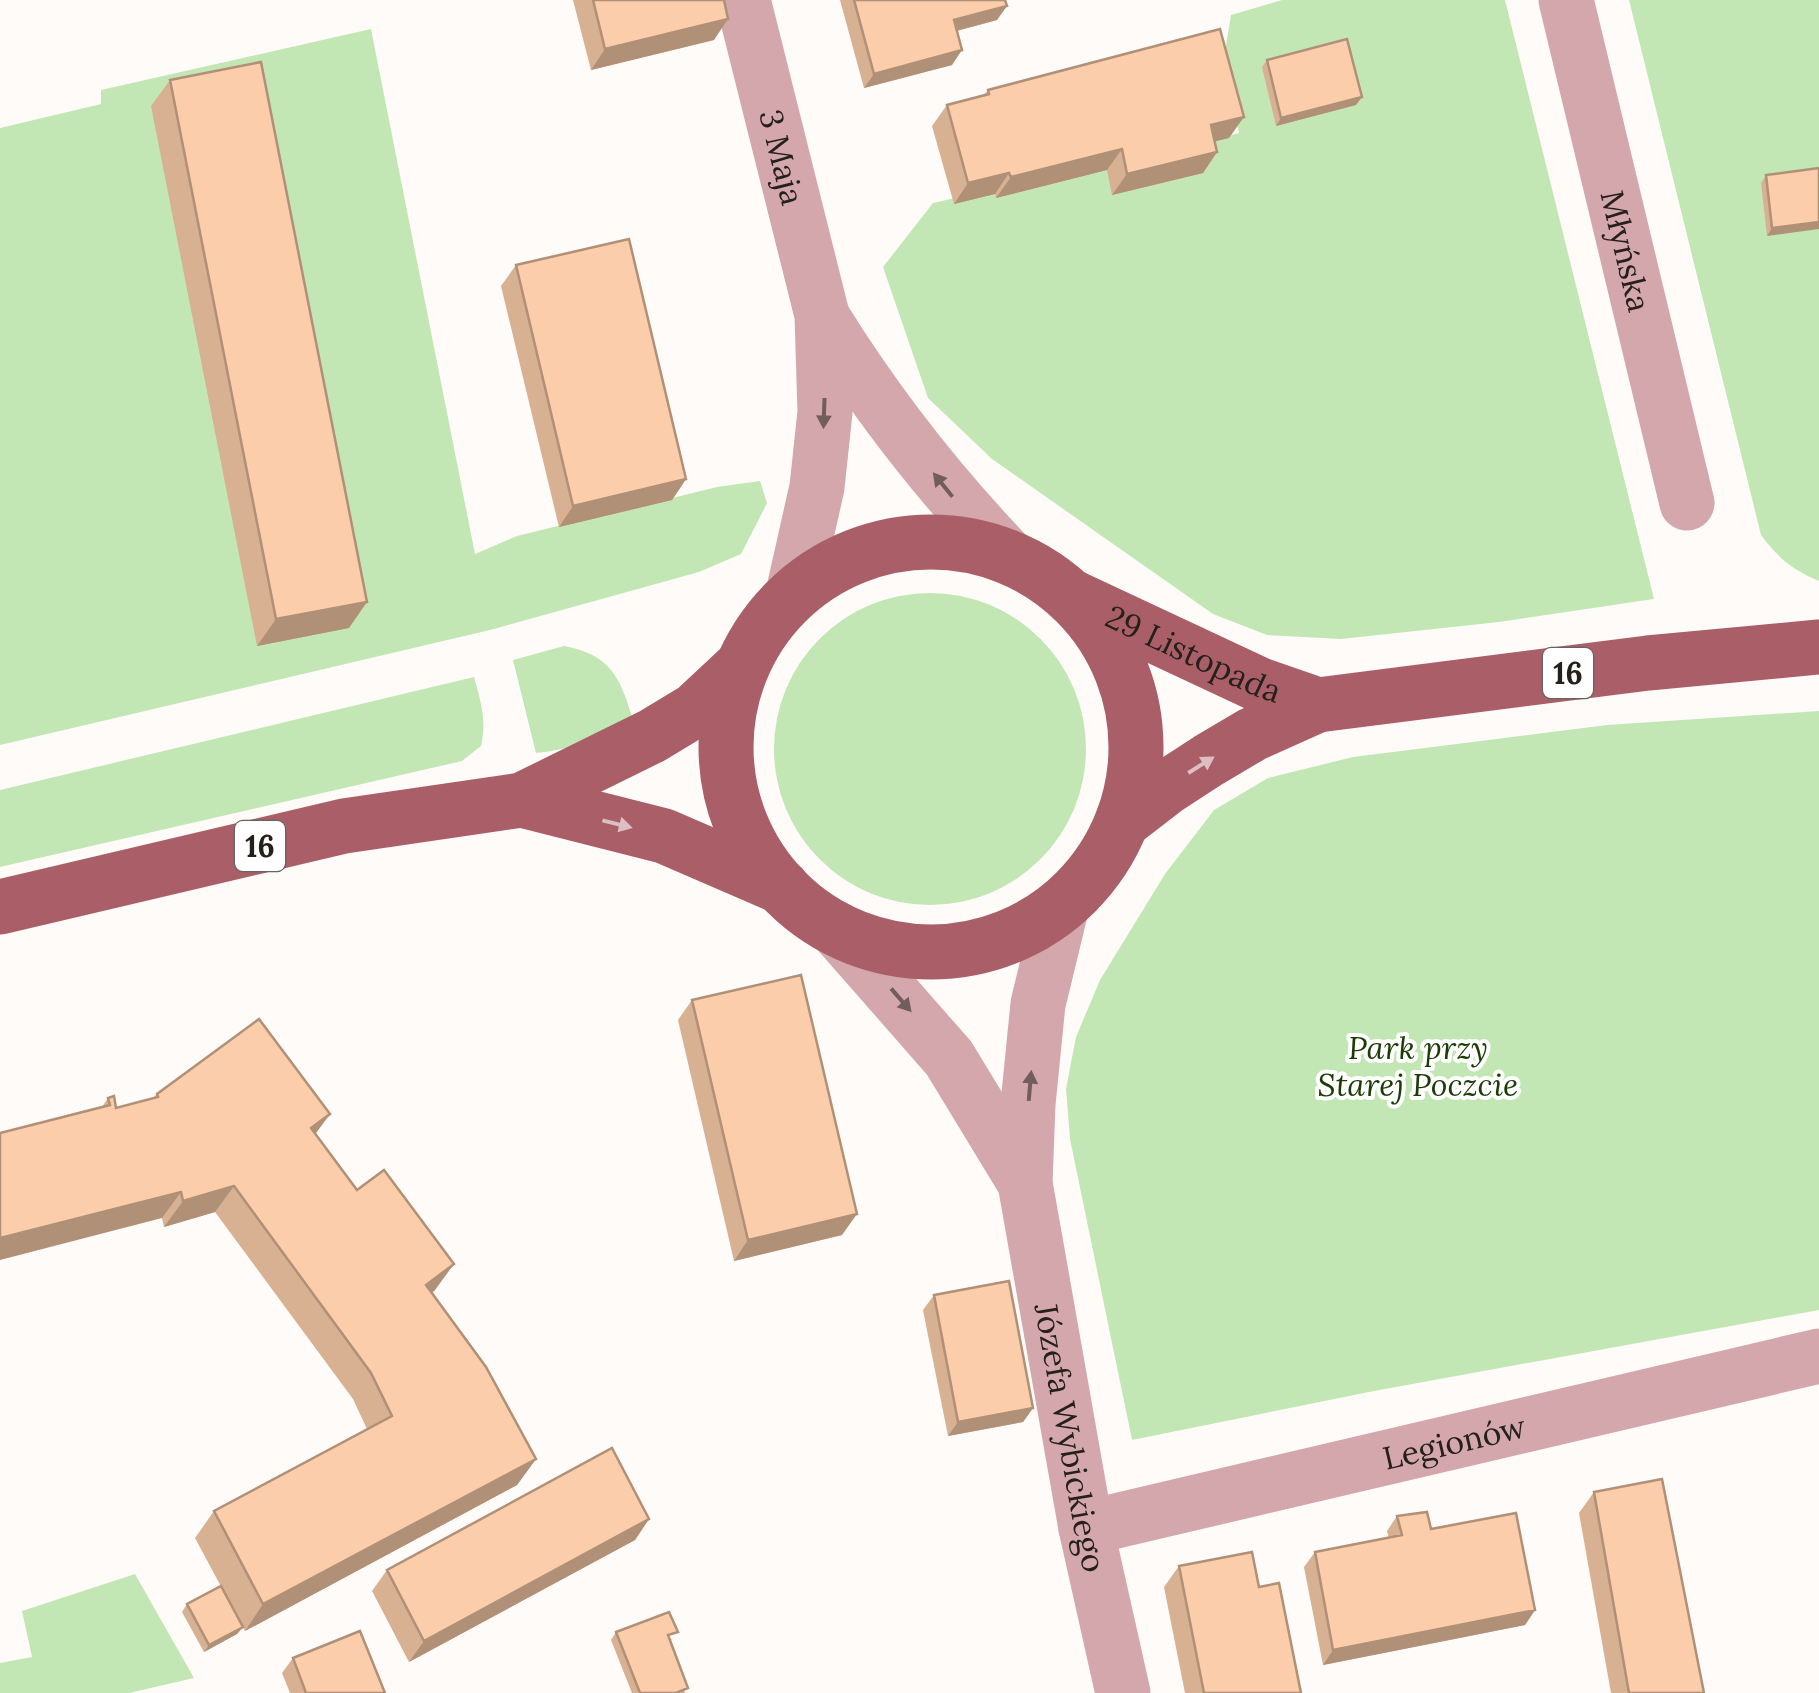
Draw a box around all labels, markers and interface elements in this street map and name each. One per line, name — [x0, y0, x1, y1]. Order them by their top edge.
street label: 3 Maja — [751, 105, 814, 209]
street label: Młyńska — [1592, 186, 1661, 316]
one-way arrow — [816, 397, 832, 429]
one-way arrow — [934, 472, 954, 498]
street label: 29 Listopada — [1099, 595, 1287, 711]
road number: 16 — [1543, 648, 1593, 698]
one-way arrow — [1187, 757, 1215, 775]
one-way arrow — [602, 817, 633, 832]
road number: 16 — [235, 821, 285, 871]
one-way arrow — [889, 988, 912, 1012]
park label: Park przy Starej Poczcie — [1318, 1027, 1518, 1105]
one-way arrow — [1022, 1069, 1038, 1101]
street label: Józefa Wybickiego — [1026, 1299, 1116, 1576]
street label: Legionów — [1378, 1405, 1530, 1478]

